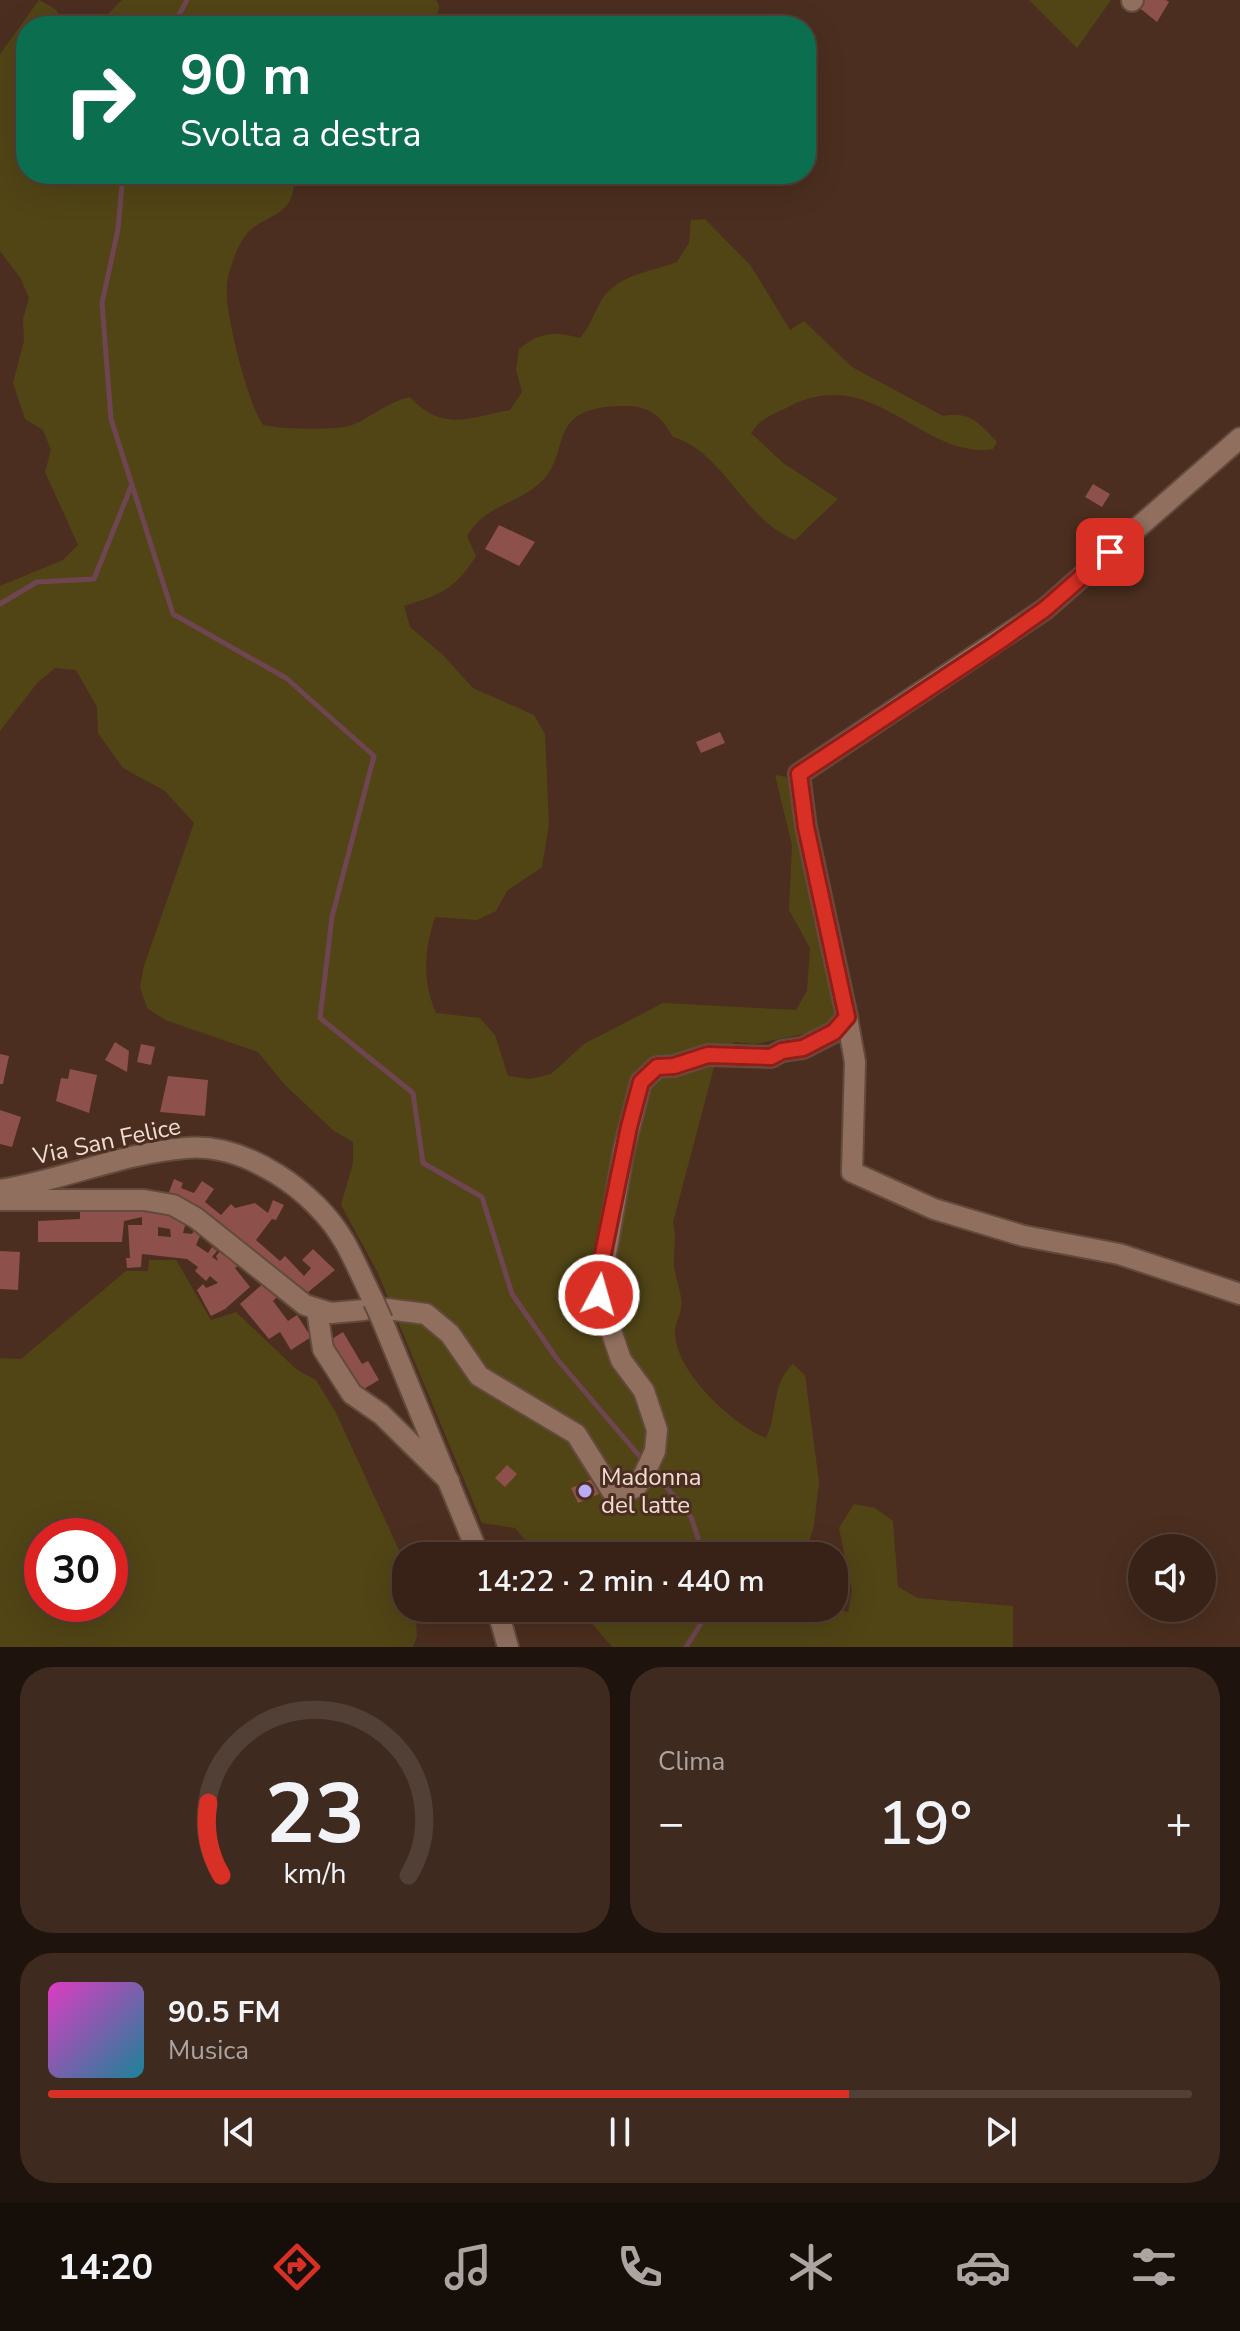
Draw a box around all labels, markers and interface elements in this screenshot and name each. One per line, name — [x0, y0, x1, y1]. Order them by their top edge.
text: 90 m — [180, 37, 311, 114]
icon: right — [48, 48, 152, 152]
text: Svolta a destra — [180, 110, 421, 159]
pin — [1076, 518, 1144, 586]
icon: arrive — [1088, 530, 1132, 574]
street label: Via San Felice — [29, 1110, 184, 1172]
position arrow — [557, 1253, 641, 1337]
place label: Madonna del latte — [601, 1461, 702, 1521]
marker: Madonna del latte — [576, 1482, 594, 1500]
speed limit sign: 30 — [24, 1518, 128, 1622]
map controls — [1128, 1534, 1216, 1622]
button: sound — [1128, 1534, 1216, 1622]
text: 14:22 · 2 min · 440 m — [475, 1561, 765, 1602]
text: Clima — [658, 1744, 725, 1779]
text: 23 — [265, 1758, 365, 1871]
text: 19° — [878, 1783, 972, 1865]
text: − — [658, 1794, 684, 1854]
text: + — [1166, 1794, 1192, 1854]
text: km/h — [284, 1854, 346, 1893]
text: 90.5 FM — [168, 1992, 280, 2033]
text: Musica — [168, 2033, 249, 2068]
icon: previous — [217, 2110, 261, 2154]
icon: pause — [598, 2110, 642, 2154]
icon: next — [979, 2110, 1023, 2154]
icon: directions — [269, 2239, 325, 2295]
icon: music — [440, 2239, 496, 2295]
icon: phone — [612, 2239, 668, 2295]
icon: climate — [783, 2239, 839, 2295]
icon: car — [955, 2239, 1011, 2295]
icon: filters — [1126, 2239, 1182, 2295]
text: 14:20 — [58, 2243, 153, 2292]

